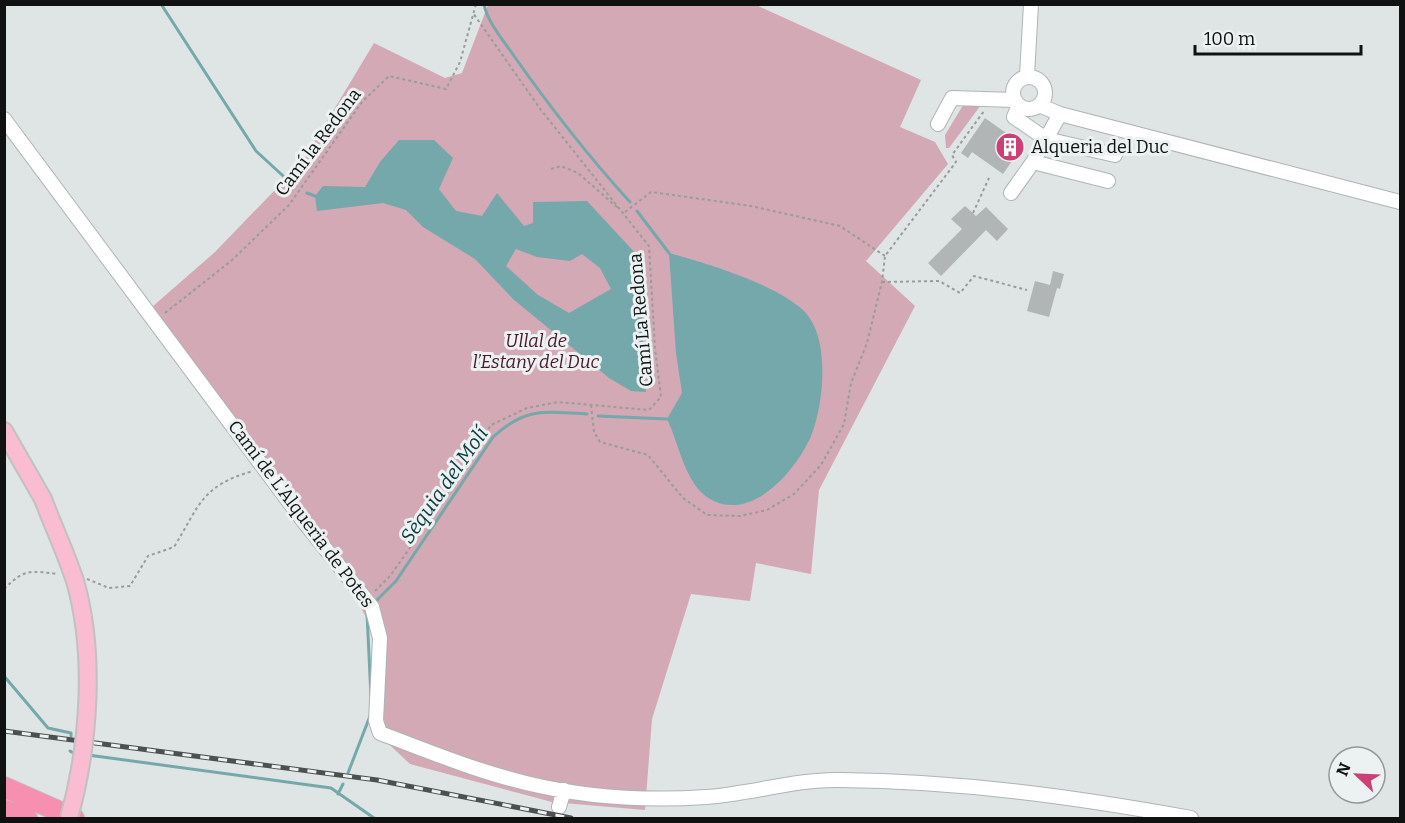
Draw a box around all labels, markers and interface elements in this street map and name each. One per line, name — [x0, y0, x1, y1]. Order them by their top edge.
scale bar — [1195, 18, 1362, 56]
text: 100 m — [1204, 28, 1255, 50]
street label: Camí la Redona — [270, 84, 366, 200]
building icon: Alqueria del Duc — [994, 131, 1026, 163]
place label: Alqueria del Duc — [1031, 136, 1169, 158]
street label: Camí La Redona — [624, 252, 658, 388]
park label: Ullal de l’Estany del Duc — [473, 330, 600, 373]
street label: Camí de L'Alqueria de Potes — [223, 416, 379, 612]
water label: Sèquia del Molí — [395, 421, 494, 548]
north arrow — [1327, 745, 1387, 805]
text: N — [1332, 760, 1355, 779]

